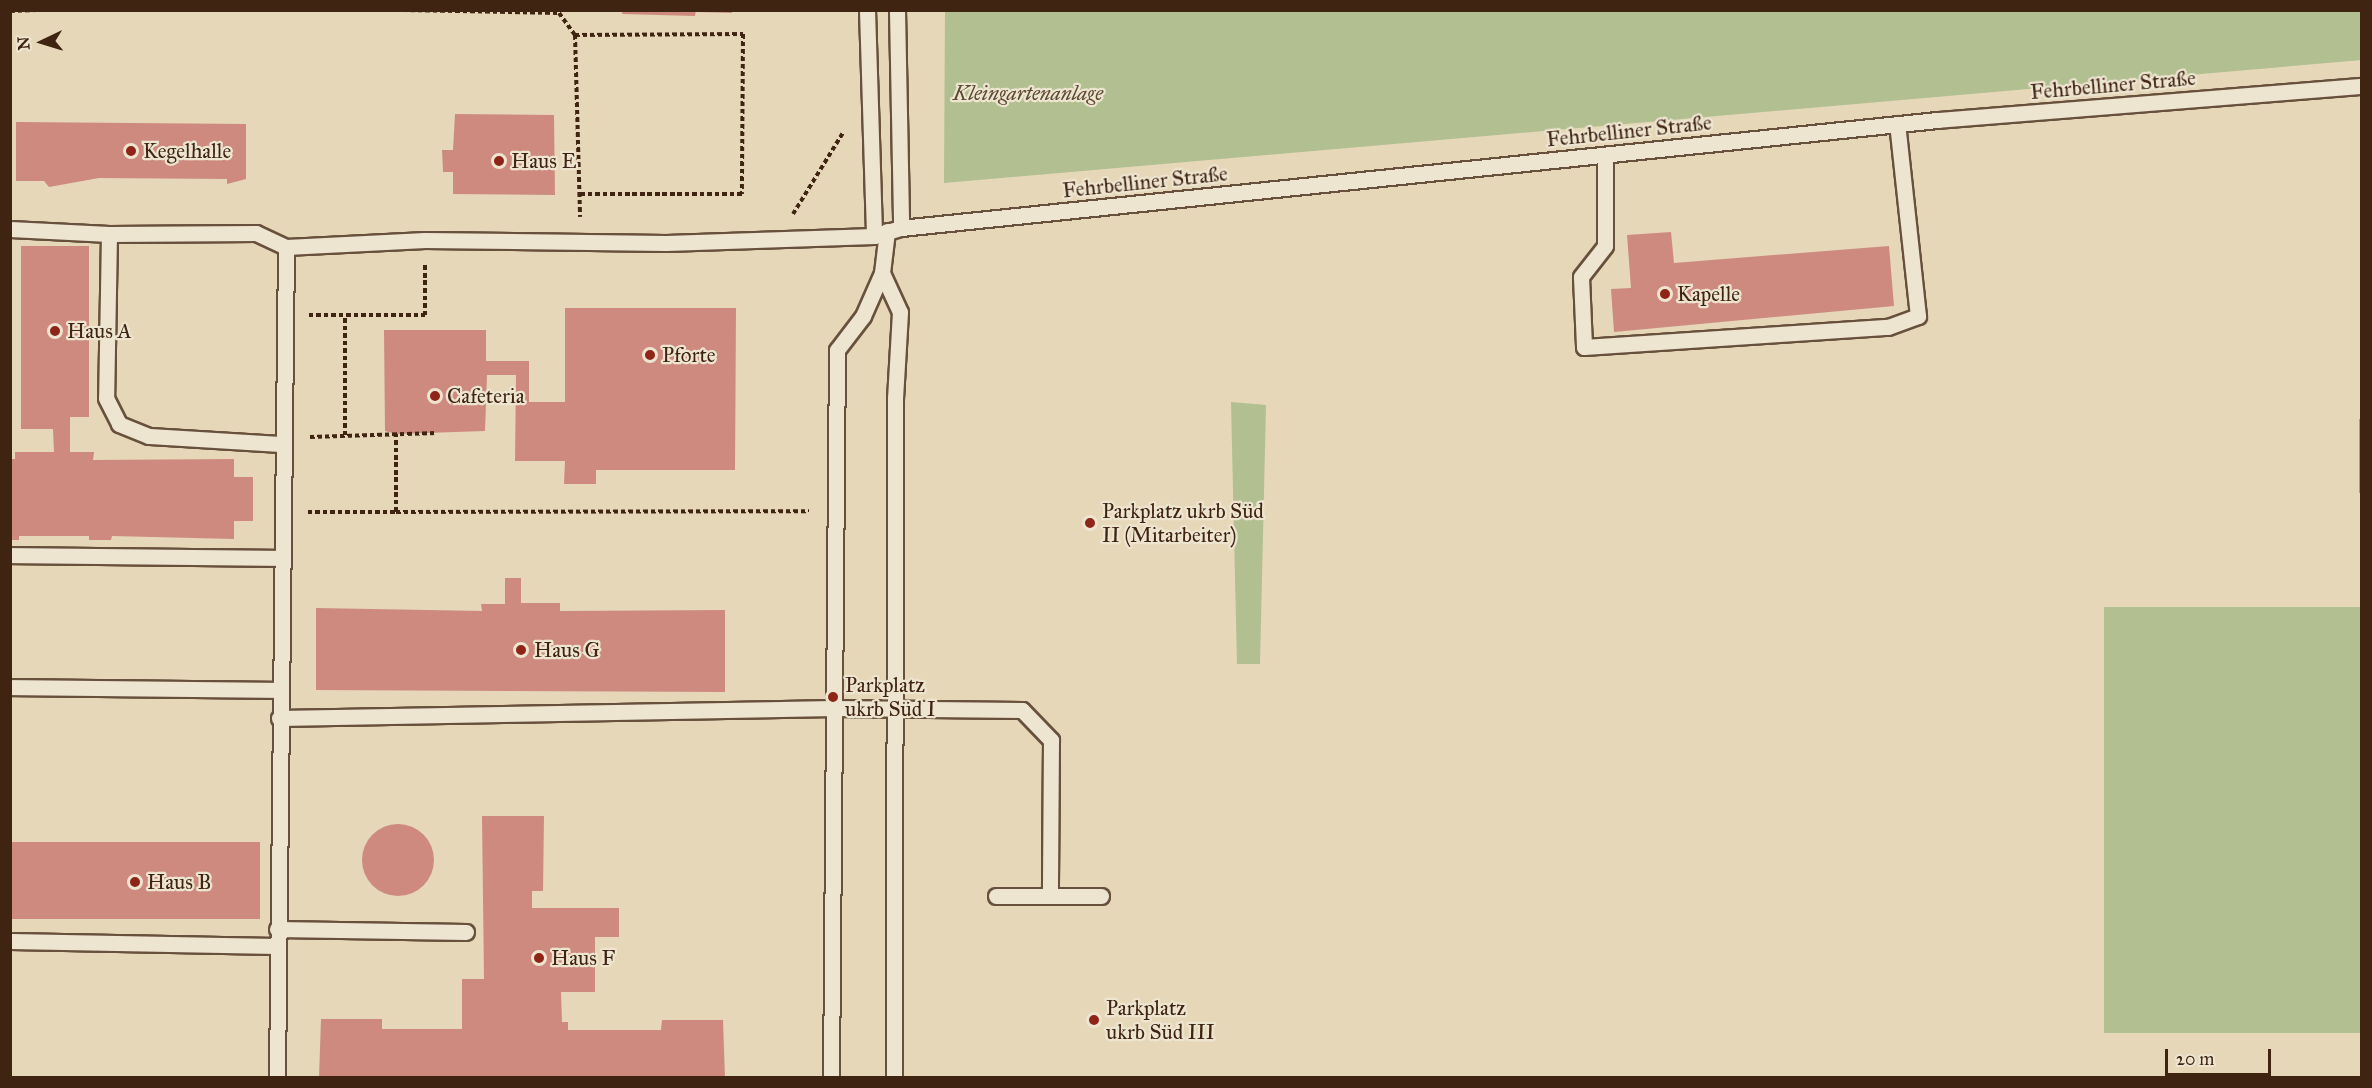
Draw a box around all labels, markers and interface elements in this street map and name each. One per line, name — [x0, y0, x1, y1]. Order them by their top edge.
north arrow — [12, 12, 72, 72]
text: N — [14, 36, 33, 51]
street label: Fehrbelliner Straße — [2029, 65, 2197, 105]
park label: Kleingartenanlage — [953, 80, 1103, 106]
street label: Fehrbelliner Straße — [1545, 110, 1713, 152]
place label: Kegelhalle — [143, 138, 231, 164]
marker: Kegelhalle — [124, 144, 138, 158]
place label: Haus E — [511, 148, 576, 174]
marker: Haus E — [492, 154, 506, 168]
street label: Fehrbelliner Straße — [1061, 161, 1229, 203]
place label: Kapelle — [1677, 281, 1740, 307]
marker: Kapelle — [1658, 287, 1672, 301]
place label: Haus A — [67, 318, 132, 344]
marker: Haus A — [48, 324, 62, 338]
place label: Pforte — [662, 342, 716, 368]
marker: Pforte — [643, 348, 657, 362]
place label: Cafeteria — [447, 383, 525, 409]
marker: Cafeteria — [428, 389, 442, 403]
place label: Parkplatz ukrb Süd II (Mitarbeiter) — [1102, 498, 1264, 548]
marker: Parkplatz ukrb Süd II (Mitarbeiter) — [1083, 516, 1097, 530]
place label: Haus G — [534, 637, 600, 663]
marker: Haus G — [512, 641, 530, 659]
place label: Parkplatz ukrb Süd I — [845, 672, 936, 722]
marker: Parkplatz ukrb Süd I — [826, 690, 840, 704]
place label: Haus B — [147, 869, 211, 895]
marker: Haus B — [128, 875, 142, 889]
place label: Haus F — [551, 945, 615, 971]
marker: Haus F — [532, 951, 546, 965]
place label: Parkplatz ukrb Süd III — [1106, 995, 1215, 1045]
marker: Parkplatz ukrb Süd III — [1087, 1013, 1101, 1027]
scale bar — [2168, 1037, 2274, 1075]
text: 20 m — [2176, 1048, 2214, 1070]

